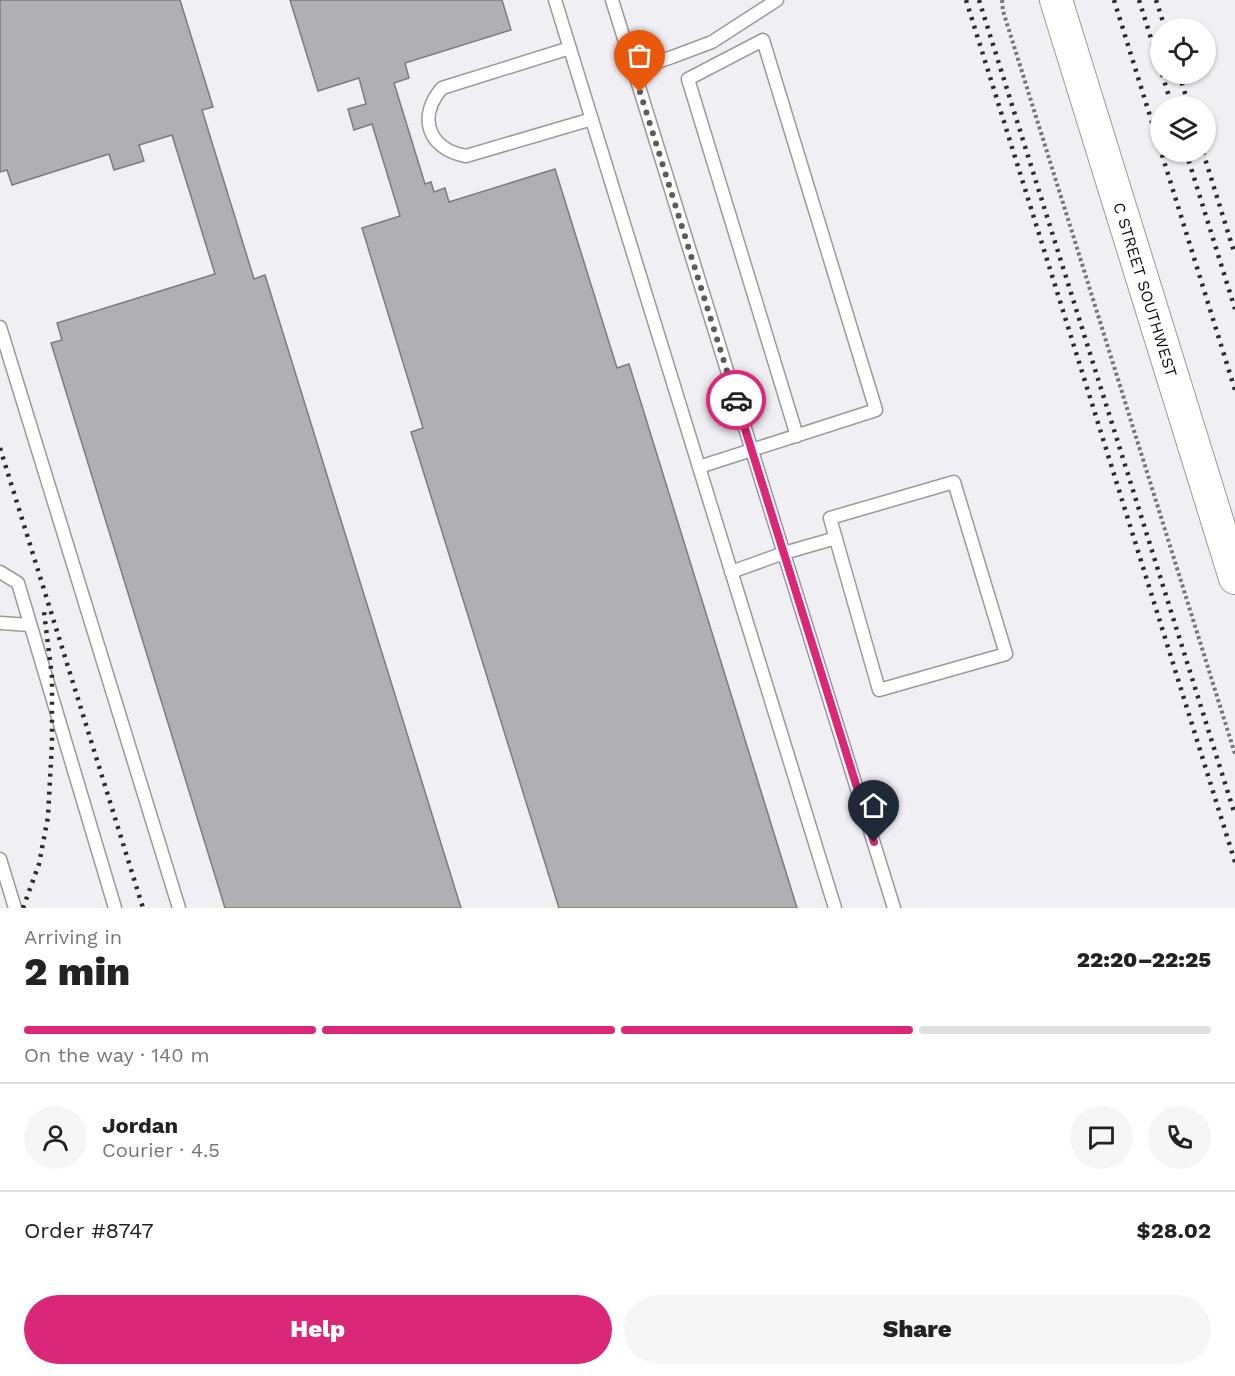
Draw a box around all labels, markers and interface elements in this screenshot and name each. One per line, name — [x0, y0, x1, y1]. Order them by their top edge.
map controls — [1150, 18, 1216, 162]
button: locate — [1150, 18, 1216, 84]
pin — [614, 30, 665, 92]
icon: bag — [623, 39, 656, 72]
button: layers — [1150, 96, 1216, 162]
street label: C STREET SOUTHWEST — [1110, 200, 1182, 379]
courier — [706, 370, 766, 430]
icon: car — [720, 384, 753, 417]
pin — [848, 780, 899, 842]
icon: home — [857, 789, 890, 822]
text: Arriving in — [24, 925, 122, 949]
text: 22:20–22:25 — [1077, 947, 1211, 972]
text: 2 min — [24, 949, 130, 994]
text: On the way · 140 m — [24, 1043, 210, 1067]
button: person — [24, 1106, 87, 1169]
button: chat — [1070, 1106, 1133, 1169]
button: phone — [1148, 1106, 1211, 1169]
text: Jordan — [102, 1113, 178, 1138]
text: Courier · 4.5 — [102, 1138, 220, 1162]
text: Order #8747 — [24, 1218, 154, 1243]
text: $28.02 — [1137, 1218, 1211, 1243]
button: Help — [24, 1295, 612, 1364]
button: Share — [624, 1295, 1211, 1364]

